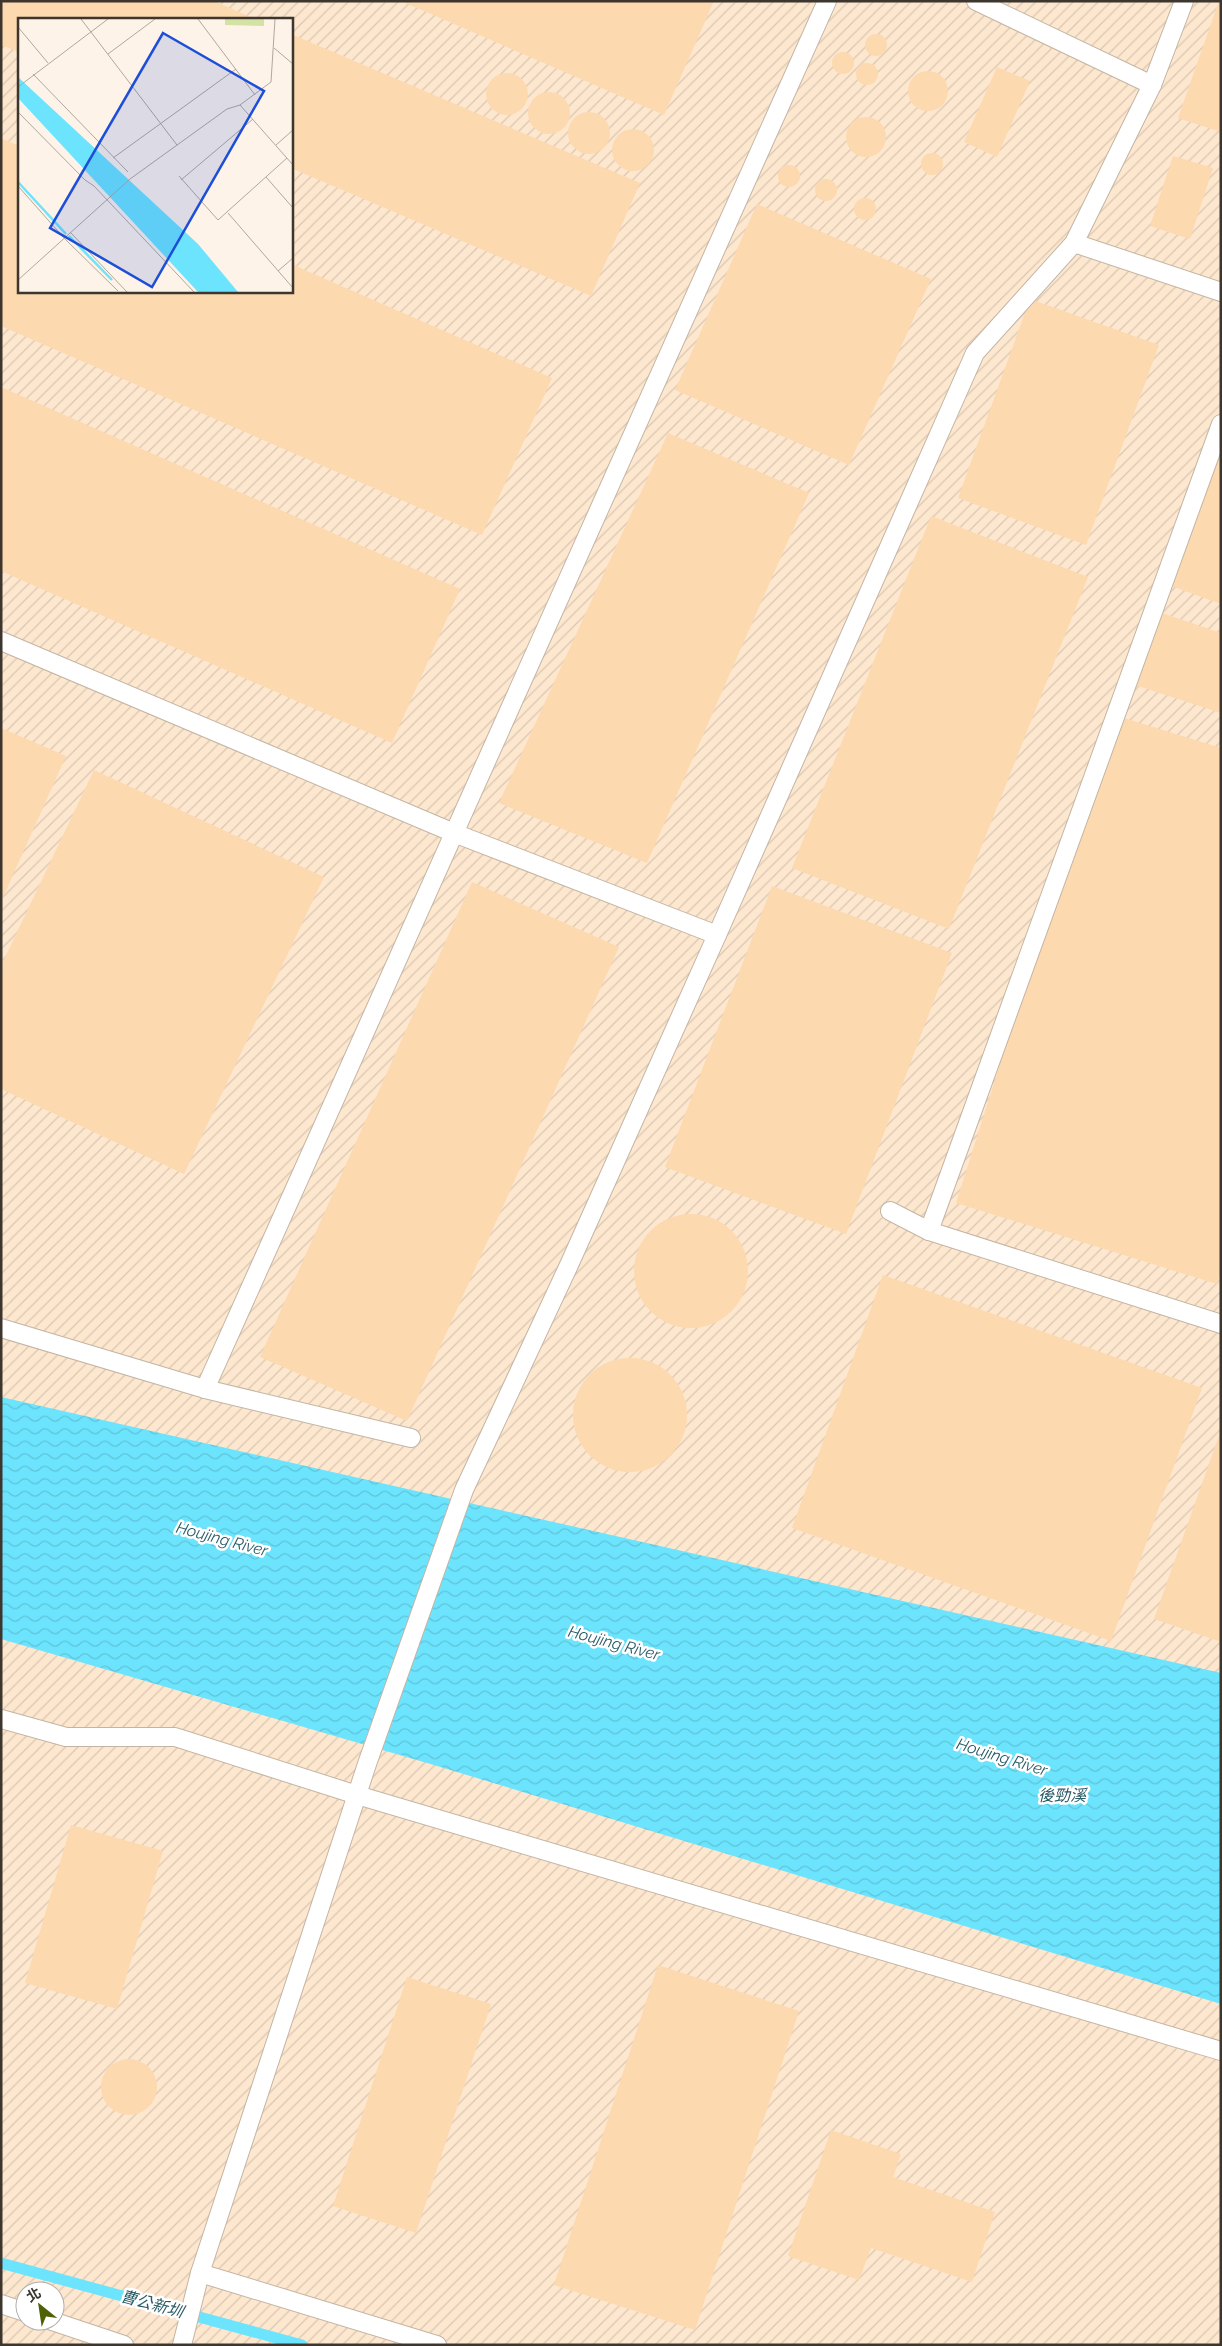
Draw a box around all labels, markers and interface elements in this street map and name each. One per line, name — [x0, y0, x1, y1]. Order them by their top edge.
inset map — [18, 18, 292, 292]
water label: Houjing River — [174, 1518, 270, 1560]
water label: Houjing River — [566, 1622, 662, 1664]
water label: Houjing River — [954, 1734, 1050, 1780]
water label: 後勁溪 — [1038, 1786, 1088, 1805]
north arrow — [15, 2281, 65, 2331]
text: 北 — [23, 2284, 44, 2305]
water label: 曹公新圳 — [119, 2287, 187, 2322]

